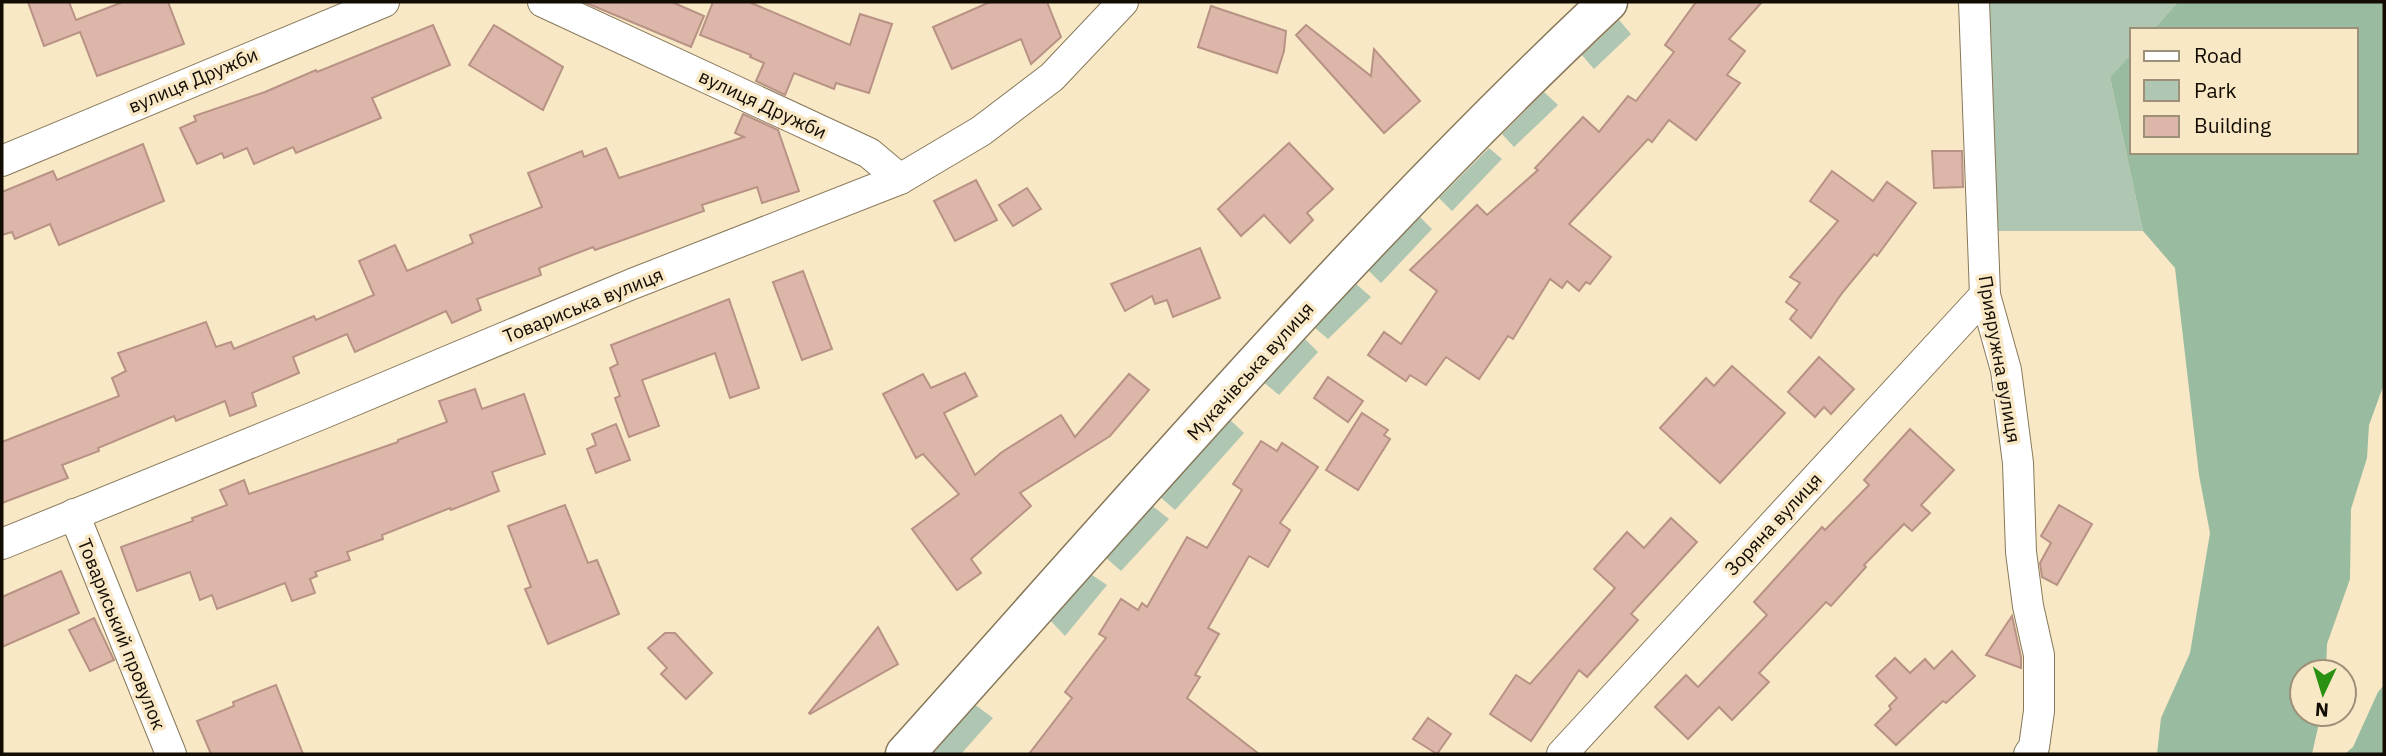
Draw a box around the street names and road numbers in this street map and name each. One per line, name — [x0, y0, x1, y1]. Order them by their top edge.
street label: вулиця Дружби — [125, 42, 261, 118]
street label: вулиця Дружби — [695, 64, 831, 144]
street label: Товариська вулиця — [499, 262, 667, 348]
street label: Прияружна вулиця — [1973, 273, 2027, 445]
street label: Мукачівська вулиця — [1181, 297, 1319, 445]
street label: Зоряна вулиця — [1719, 468, 1827, 580]
street label: Товариський провулок — [73, 535, 171, 733]

